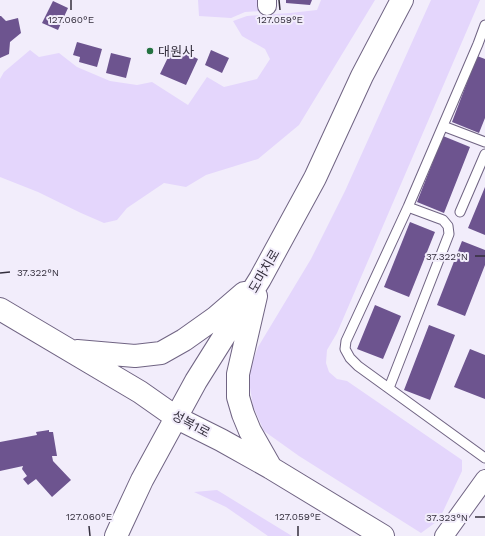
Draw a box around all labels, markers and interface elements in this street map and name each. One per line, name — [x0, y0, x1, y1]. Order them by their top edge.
text: 127.060°E — [48, 14, 94, 25]
text: 127.059°E — [257, 14, 303, 25]
place label: 대원사 — [158, 44, 194, 59]
marker: 대원사 — [145, 46, 155, 56]
street label: 도마치로 — [246, 247, 282, 295]
text: 37.322°N — [426, 251, 468, 262]
text: 37.322°N — [17, 267, 59, 278]
street label: 성복1로 — [169, 408, 213, 440]
text: 127.060°E — [66, 511, 112, 522]
text: 127.059°E — [275, 511, 321, 522]
text: 37.323°N — [426, 512, 468, 523]

